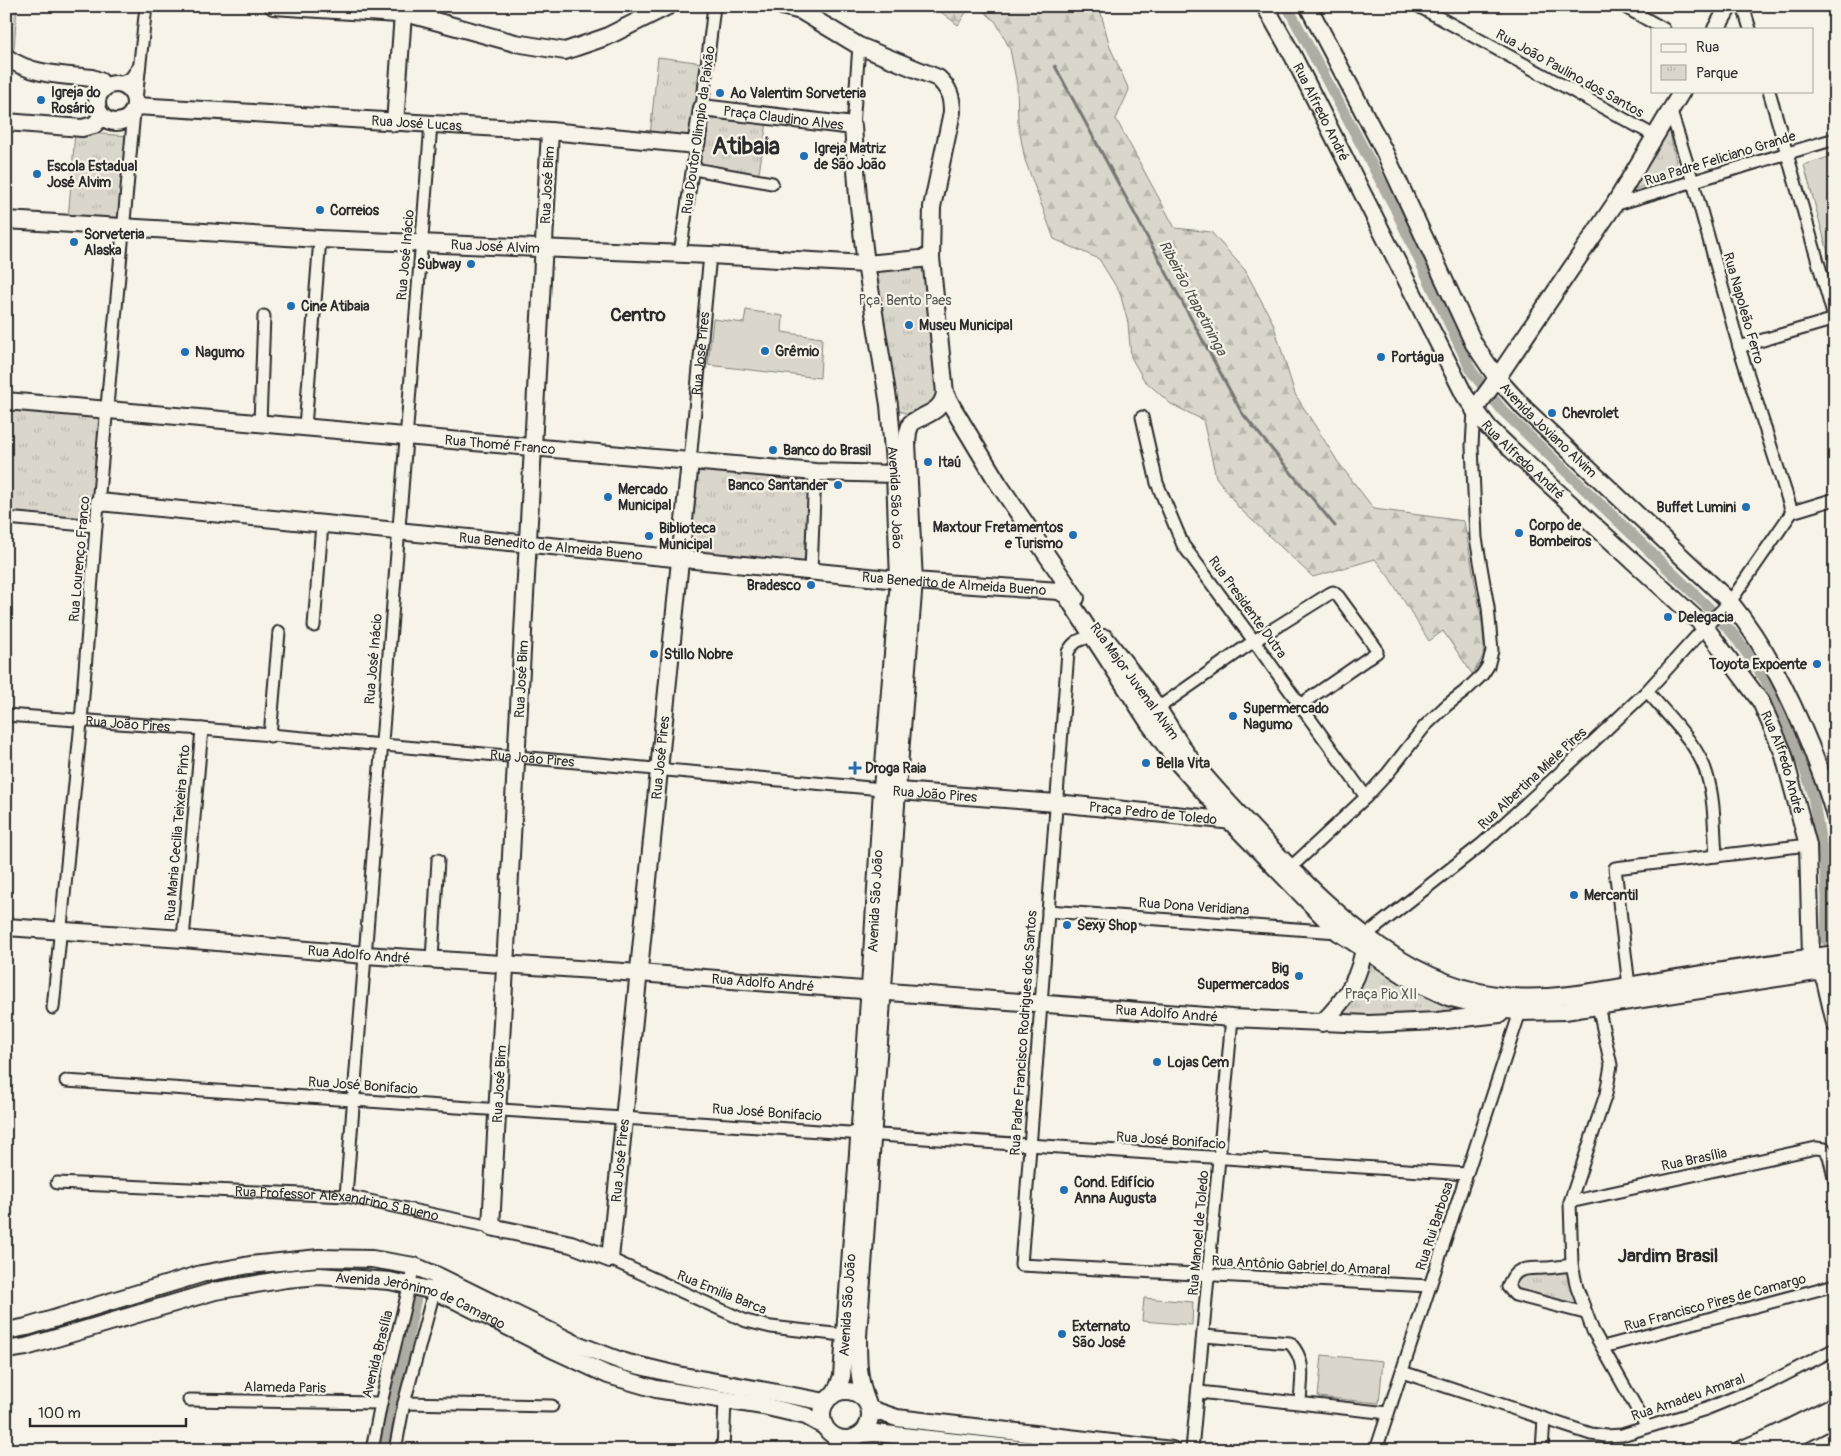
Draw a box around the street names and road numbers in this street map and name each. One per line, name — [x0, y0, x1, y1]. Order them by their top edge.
street label: Rua João Paulino dos Santos — [1493, 26, 1647, 122]
street label: Rua Doutor Olimpio da Paixão — [678, 44, 719, 215]
street label: Rua Alfredo André — [1289, 60, 1353, 164]
street label: Praça Claudino Alves — [722, 103, 845, 134]
street label: Rua José Lucas — [371, 112, 463, 135]
street label: Rua Padre Feliciano Grande — [1642, 127, 1798, 190]
street label: Rua José Bim — [537, 146, 558, 225]
street label: Rua José Inácio — [393, 208, 418, 301]
street label: Rua José Alvim — [450, 236, 540, 257]
street label: Rua Napoleão Ferro — [1720, 251, 1768, 366]
street label: Rua José Pires — [688, 310, 714, 396]
street label: Avenida Joviano Alvim — [1496, 379, 1601, 481]
street label: Rua Alfredo André — [1477, 417, 1568, 503]
street label: Rua Thomé Franco — [444, 432, 557, 458]
street label: Avenida São João — [884, 445, 906, 550]
street label: Rua Lourenço Franco — [66, 495, 94, 623]
street label: Rua Benedito de Almeida Bueno — [458, 529, 644, 564]
street label: Rua Presidente Dutra — [1205, 553, 1290, 662]
street label: Rua Benedito de Almeida Bueno — [861, 568, 1047, 599]
street label: Rua José Inácio — [361, 612, 386, 705]
street label: Rua Major Juvenal Alvim — [1086, 619, 1183, 743]
street label: Rua José Bim — [511, 640, 532, 719]
street label: Rua Alfredo André — [1757, 708, 1807, 816]
street label: Rua João Pires — [85, 713, 171, 736]
street label: Rua José Pires — [648, 714, 673, 800]
street label: Rua Albertina Miele Pires — [1475, 723, 1591, 833]
street label: Rua Maria Cecilia Teixeira Pinto — [161, 744, 194, 922]
street label: Rua João Pires — [489, 746, 576, 771]
street label: Rua João Pires — [892, 783, 979, 806]
street label: Praça Pedro de Toledo — [1088, 798, 1218, 828]
street label: Avenida São João — [864, 849, 887, 953]
street label: Rua Dona Veridiana — [1138, 894, 1250, 919]
street label: Rua Padre Francisco Rodrigues dos Santos — [1006, 909, 1041, 1156]
street label: Rua Adolfo André — [307, 942, 411, 967]
street label: Rua Adolfo André — [711, 971, 815, 995]
street label: Rua Adolfo André — [1115, 1001, 1219, 1026]
street label: Rua José Bim — [489, 1045, 510, 1124]
street label: Rua José Bonifacio — [307, 1073, 419, 1098]
street label: Rua José Bonifacio — [711, 1100, 823, 1125]
street label: Rua José Pires — [608, 1117, 633, 1203]
street label: Rua José Bonifacio — [1115, 1128, 1227, 1153]
street label: Rua Brasília — [1660, 1144, 1728, 1175]
street label: Rua Manoel de Toledo — [1185, 1169, 1212, 1296]
street label: Rua Rui Barbosa — [1412, 1180, 1457, 1273]
street label: Rua Professor Alexandrino S Bueno — [234, 1183, 441, 1225]
street label: Rua Antônio Gabriel do Amaral — [1211, 1252, 1391, 1279]
street label: Avenida São João — [835, 1253, 860, 1357]
street label: Rua Emilia Barca — [674, 1267, 769, 1318]
street label: Avenida Jerônimo de Camargo — [335, 1269, 509, 1333]
street label: Rua Francisco Pires de Camargo — [1622, 1270, 1808, 1335]
street label: Avenida Brasília — [358, 1308, 397, 1400]
street label: Rua Amadeu Amaral — [1629, 1370, 1747, 1425]
street label: Alameda Paris — [244, 1378, 327, 1397]

